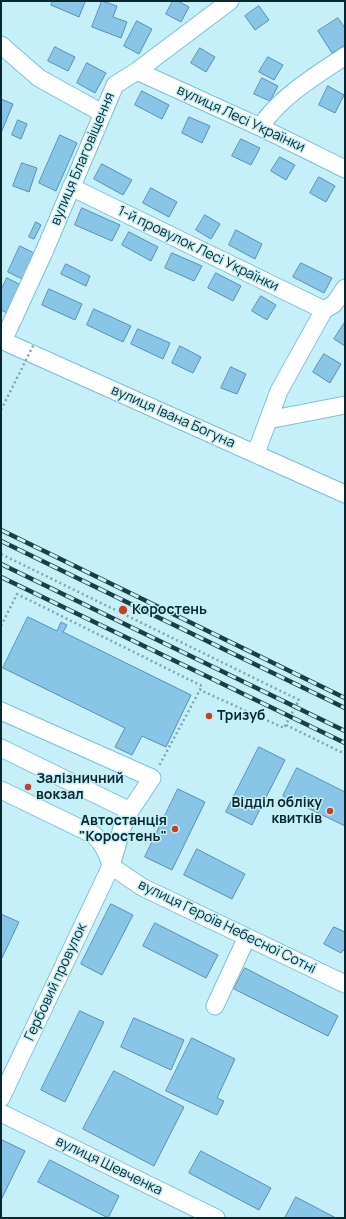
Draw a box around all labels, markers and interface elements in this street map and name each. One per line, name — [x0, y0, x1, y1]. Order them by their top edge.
street label: вулиця Лесі Українки — [174, 82, 308, 156]
street label: вулиця Благовіщення — [47, 90, 119, 228]
street label: 1-й провулок Лесі Українки — [115, 203, 281, 295]
street label: вулиця Івана Богуна — [108, 382, 238, 452]
place label: Коростень — [132, 602, 207, 618]
marker: Коростень — [117, 604, 129, 616]
place label: Тризуб — [217, 708, 265, 724]
marker: Тризуб — [204, 711, 214, 721]
place label: Залізничний вокзал — [36, 771, 124, 804]
marker: Залізничний вокзал — [23, 782, 33, 792]
place label: Відділ обліку квитків — [232, 795, 322, 828]
marker: Відділ обліку квитків — [325, 806, 335, 816]
place label: Автостанція "Коростень" — [79, 813, 167, 846]
marker: Автостанція "Коростень" — [170, 824, 180, 834]
street label: вулиця Героїв Небесної Сотні — [135, 877, 319, 977]
street label: Гербовий провулок — [21, 920, 91, 1044]
street label: вулиця Шевченка — [53, 1133, 165, 1199]

